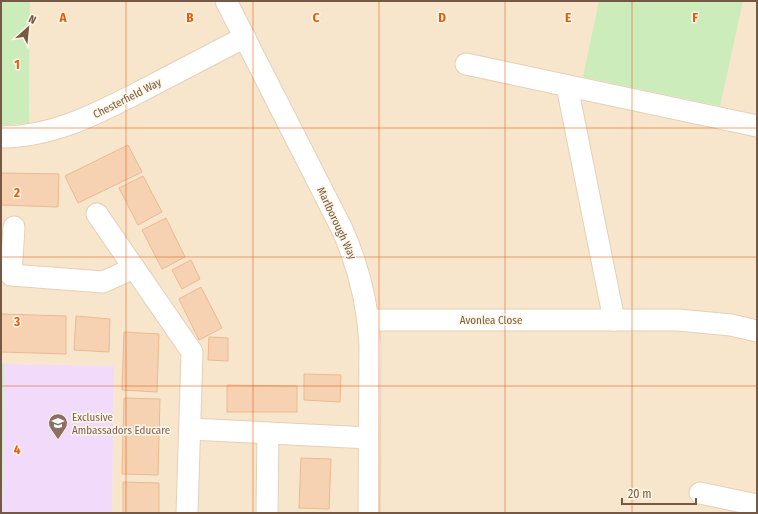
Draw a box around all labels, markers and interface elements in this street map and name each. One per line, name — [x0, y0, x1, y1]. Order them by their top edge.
north arrow — [8, 8, 48, 48]
text: A — [58, 10, 67, 25]
text: B — [186, 10, 194, 25]
text: C — [313, 10, 320, 25]
text: D — [438, 10, 446, 25]
text: E — [565, 10, 571, 25]
text: F — [692, 10, 698, 25]
text: N — [26, 12, 38, 27]
text: 1 — [14, 57, 20, 72]
street label: Chesterfield Way — [91, 76, 164, 121]
text: 2 — [13, 185, 20, 200]
street label: Marlborough Way — [314, 185, 359, 261]
text: 3 — [13, 314, 20, 329]
street label: Avonlea Close — [460, 314, 522, 327]
place label: Exclusive Ambassadors Educare — [72, 411, 170, 437]
school or university icon: Exclusive Ambassadors Educare — [47, 412, 69, 440]
text: 4 — [14, 442, 21, 457]
scale bar — [622, 480, 696, 506]
text: 20 m — [628, 487, 652, 501]

